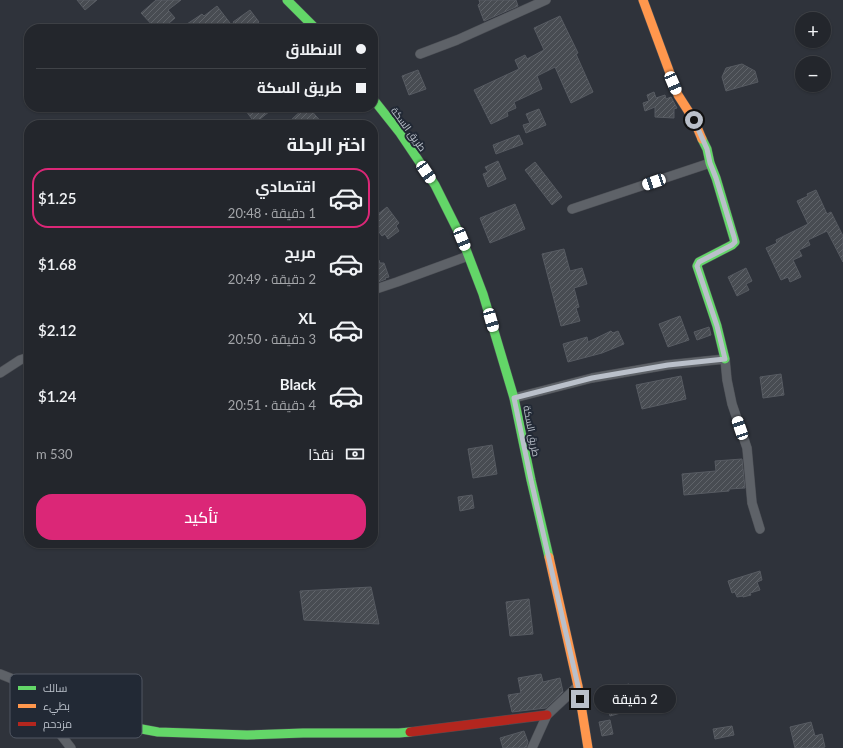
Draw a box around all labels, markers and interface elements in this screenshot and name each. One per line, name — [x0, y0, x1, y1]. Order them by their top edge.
map controls — [795, 12, 831, 92]
button: + — [795, 12, 831, 48]
text: الانطلاق — [286, 40, 342, 58]
button: − — [795, 56, 831, 92]
car — [663, 70, 683, 96]
text: طريق السكة — [257, 78, 342, 96]
street label: طريق السكة — [388, 105, 429, 154]
route start — [685, 111, 703, 129]
text: اختر الرحلة — [287, 133, 366, 155]
car — [414, 159, 438, 185]
car — [641, 172, 667, 192]
text: اقتصادي — [256, 177, 316, 195]
icon: car — [328, 180, 364, 216]
text: $1.25 — [38, 189, 76, 207]
text: 1 دقيقة · 20:48 — [228, 205, 316, 221]
car — [452, 226, 472, 252]
text: مريح — [284, 243, 316, 261]
icon: car — [328, 246, 364, 282]
text: $1.68 — [38, 255, 76, 273]
text: 2 دقيقة · 20:49 — [228, 271, 316, 287]
car — [482, 307, 500, 333]
text: XL — [298, 309, 316, 327]
icon: car — [328, 312, 364, 348]
text: $2.12 — [38, 321, 76, 339]
text: 3 دقيقة · 20:50 — [228, 331, 316, 347]
text: Black — [280, 375, 316, 393]
icon: car — [328, 378, 364, 414]
text: $1.24 — [38, 387, 76, 405]
text: 4 دقيقة · 20:51 — [228, 397, 316, 413]
street label: طريق السكة — [520, 404, 543, 458]
car — [730, 415, 750, 441]
icon: cash — [344, 443, 366, 465]
text: نقدًا — [308, 445, 334, 463]
text: 530 m — [36, 446, 73, 462]
button: تأكيد — [36, 494, 366, 540]
legend — [10, 674, 142, 738]
text: سالك — [43, 681, 67, 694]
callout: 2 دقيقة — [594, 685, 676, 713]
route end — [571, 690, 589, 708]
text: 2 دقيقة — [612, 691, 658, 707]
text: بطيء — [43, 699, 70, 715]
text: مزدحم — [43, 717, 72, 732]

